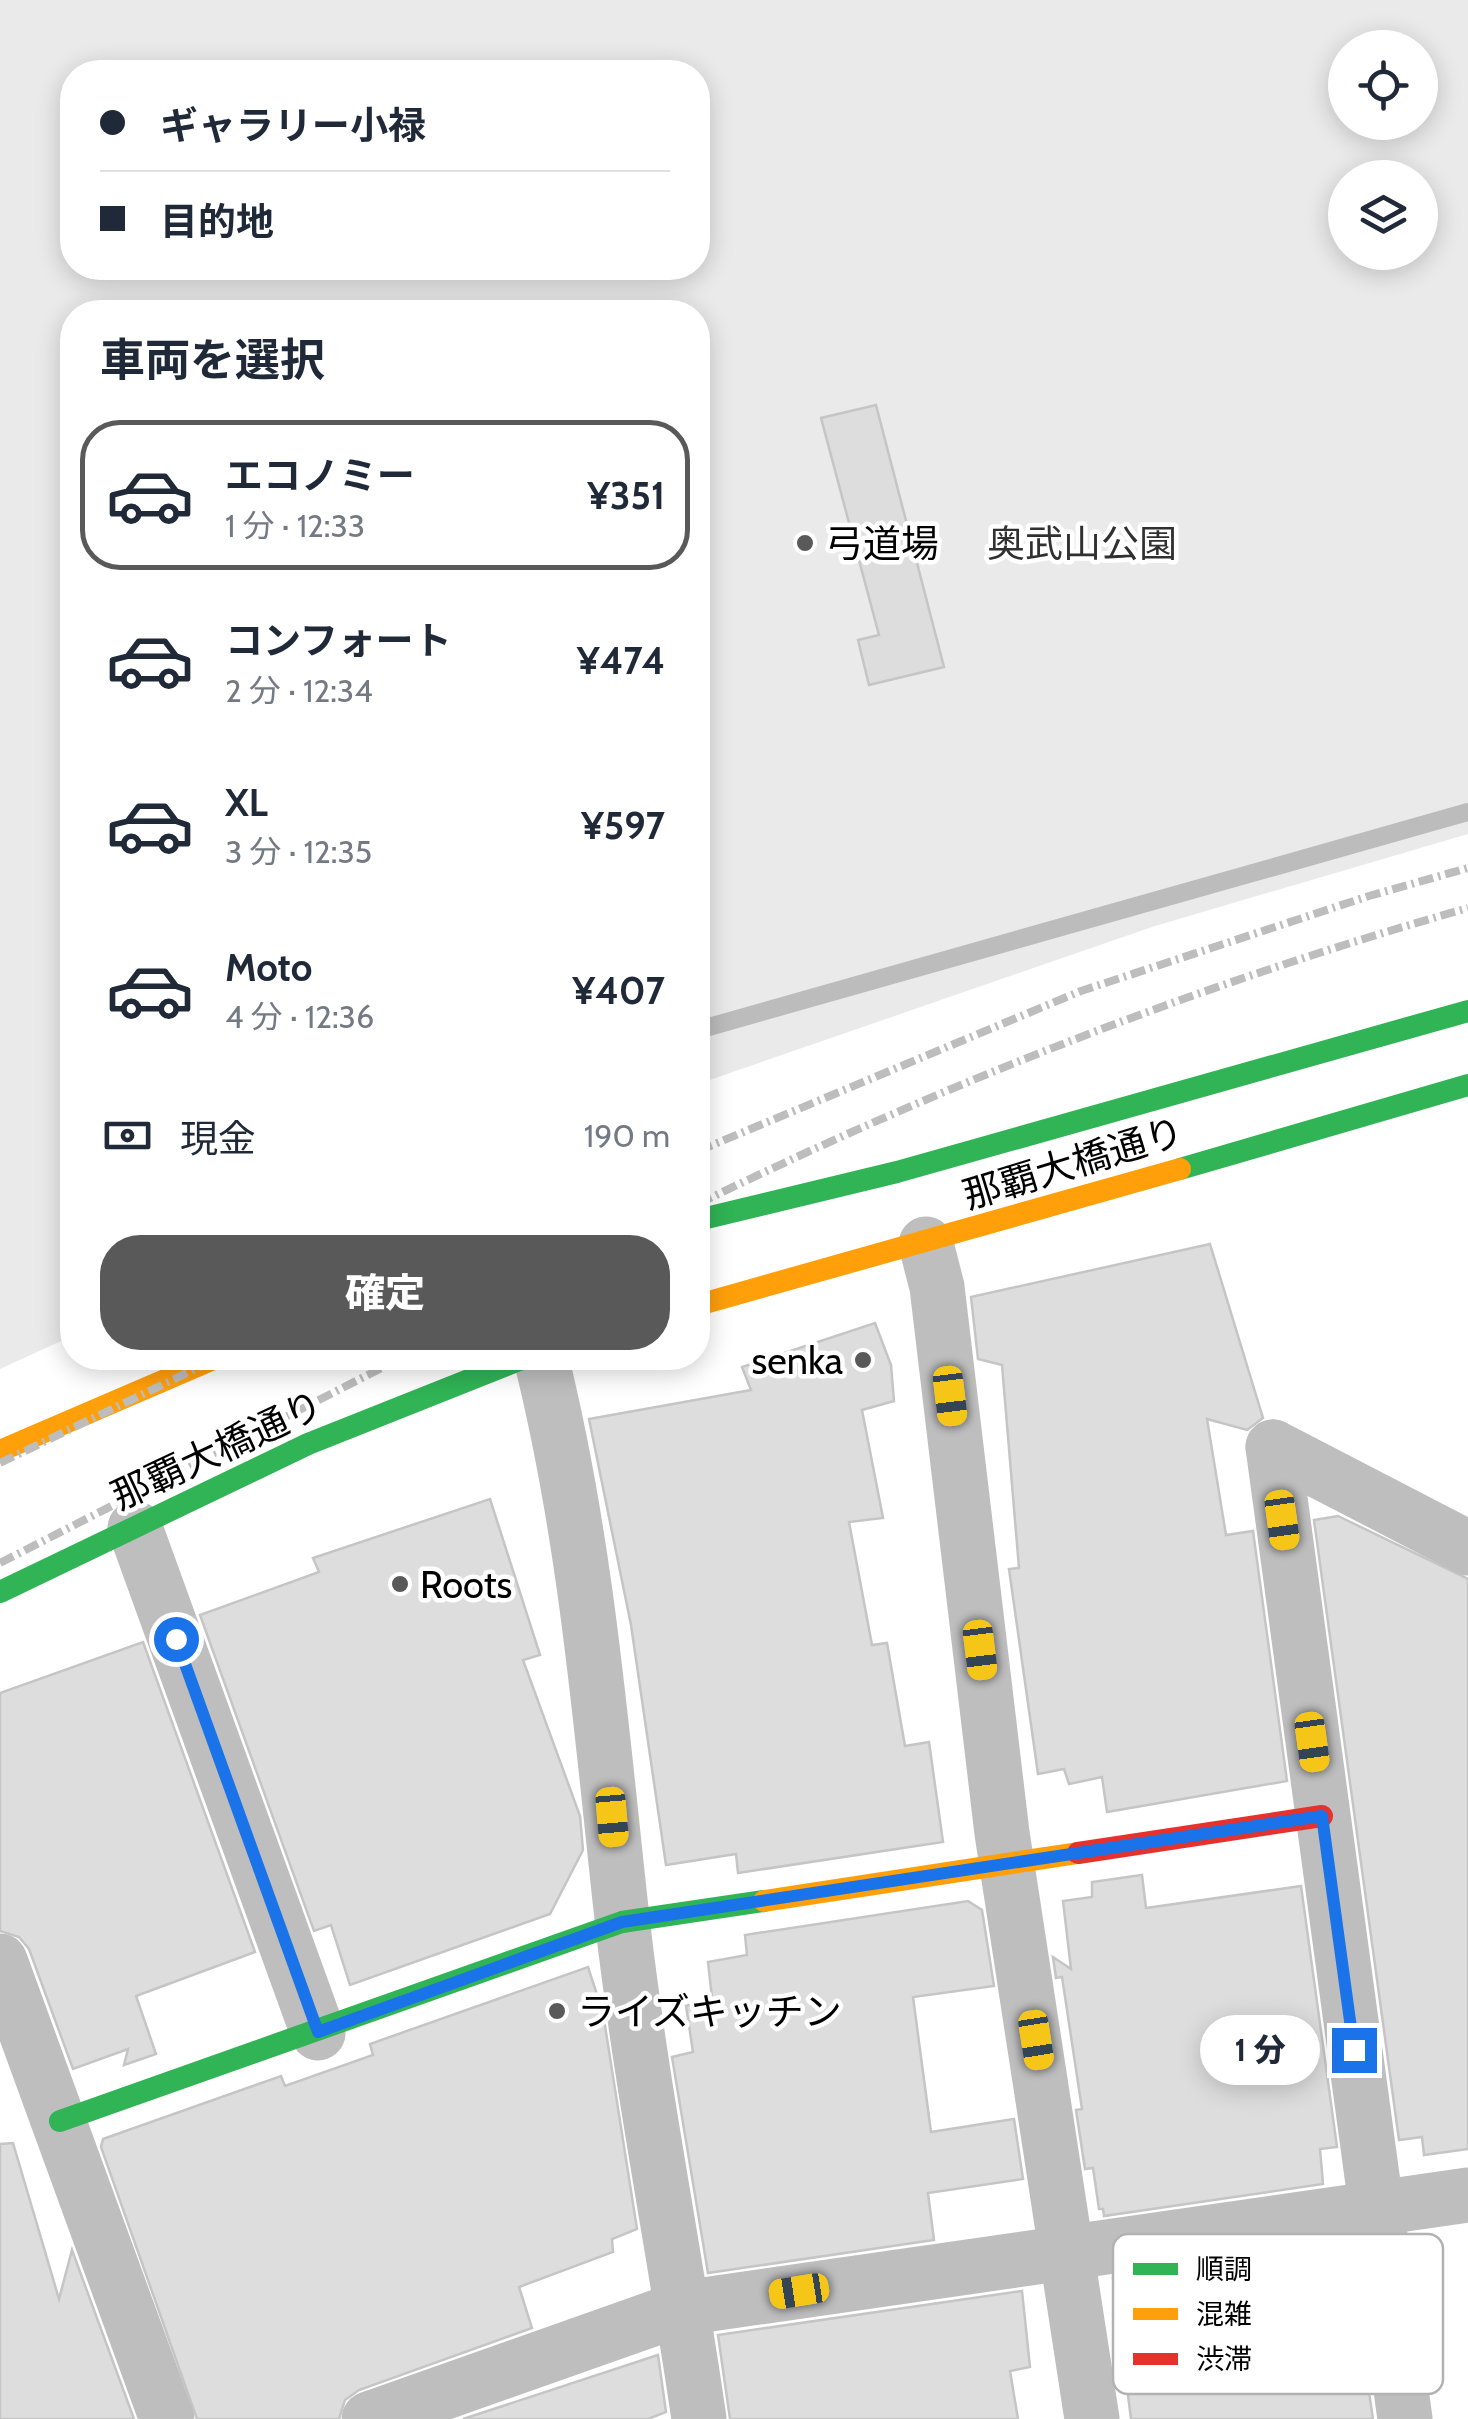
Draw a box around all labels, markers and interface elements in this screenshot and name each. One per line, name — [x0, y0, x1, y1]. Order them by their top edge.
map controls — [1328, 30, 1438, 270]
button: locate — [1328, 30, 1438, 140]
text: ギャラリー小禄 — [160, 102, 426, 149]
button: layers — [1328, 160, 1438, 270]
text: 目的地 — [160, 198, 274, 245]
text: 車両を選択 — [100, 333, 325, 387]
icon: car — [105, 450, 195, 540]
text: エコノミー — [225, 452, 415, 499]
text: ¥351 — [587, 472, 665, 519]
text: 1 分 · 12:33 — [225, 506, 365, 545]
place label: 弓道場 — [825, 520, 939, 567]
park label: 奥武山公園 — [987, 520, 1177, 567]
marker: 弓道場 — [794, 532, 816, 554]
icon: car — [105, 615, 195, 705]
text: コンフォート — [225, 617, 452, 664]
text: ¥474 — [577, 637, 665, 684]
text: 2 分 · 12:34 — [225, 671, 373, 710]
text: XL — [225, 779, 268, 826]
icon: car — [105, 780, 195, 870]
text: ¥597 — [581, 802, 665, 849]
text: 3 分 · 12:35 — [225, 832, 372, 871]
text: Moto — [225, 944, 312, 991]
icon: car — [105, 945, 195, 1035]
text: ¥407 — [572, 967, 665, 1014]
text: 4 分 · 12:36 — [225, 997, 374, 1036]
street label: 那覇大橋通り — [957, 1107, 1189, 1219]
icon: cash — [100, 1108, 155, 1163]
text: 現金 — [180, 1115, 256, 1162]
text: 190 m — [584, 1116, 670, 1155]
button: 確定 — [100, 1235, 670, 1350]
place label: senka — [751, 1337, 843, 1384]
marker: senka — [852, 1349, 874, 1371]
car — [931, 1364, 969, 1428]
street label: 那覇大橋通り — [104, 1381, 330, 1519]
car — [1263, 1488, 1301, 1552]
place label: Roots — [420, 1561, 512, 1608]
marker: Roots — [389, 1573, 411, 1595]
route start — [154, 1617, 199, 1662]
car — [961, 1618, 999, 1682]
car — [1293, 1710, 1331, 1774]
car — [594, 1786, 630, 1848]
place label: ライズキッチン — [577, 1988, 842, 2035]
marker: ライズキッチン — [546, 2000, 568, 2022]
car — [1016, 2008, 1056, 2072]
callout: 1 分 — [1199, 2015, 1319, 2085]
route end — [1332, 2028, 1377, 2073]
text: 1 分 — [1234, 2030, 1286, 2069]
legend — [1113, 2234, 1443, 2394]
text: 順調 — [1196, 2252, 1252, 2286]
car — [767, 2271, 831, 2311]
text: 混雑 — [1196, 2297, 1252, 2331]
text: 渋滞 — [1196, 2342, 1252, 2376]

